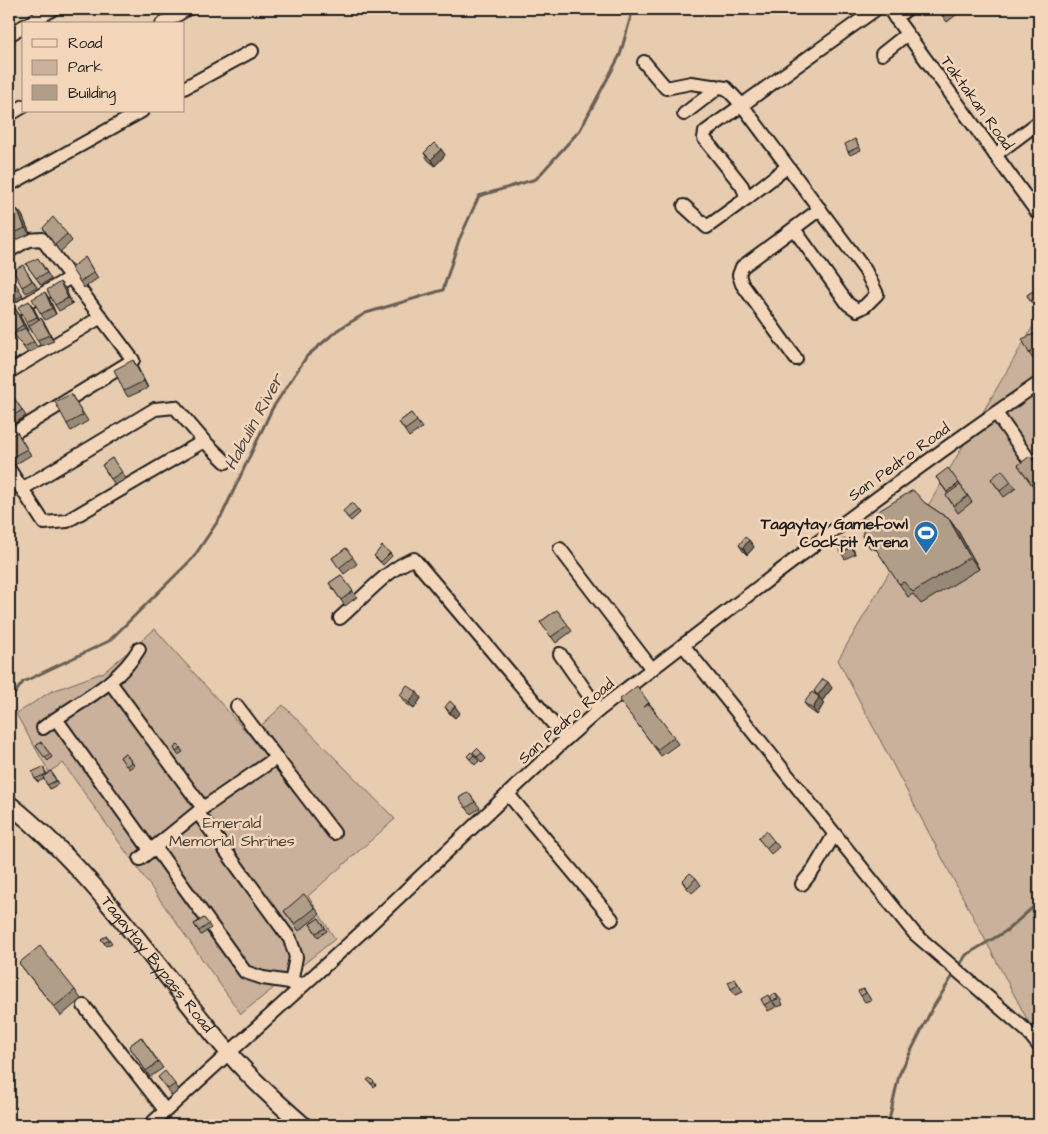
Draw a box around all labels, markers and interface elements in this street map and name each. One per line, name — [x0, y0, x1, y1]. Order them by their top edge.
legend — [22, 22, 185, 112]
text: Road — [68, 33, 103, 54]
street label: Taktakan Road — [935, 51, 1019, 155]
text: Park — [68, 57, 103, 78]
text: Building — [68, 83, 116, 105]
water label: Habulin River — [218, 368, 291, 475]
street label: San Pedro Road — [844, 418, 954, 506]
place label: Tagaytay Gamefowl Cockpit Arena — [760, 513, 909, 553]
sports icon: Tagaytay Gamefowl Cockpit Arena — [913, 520, 939, 554]
street label: San Pedro Road — [513, 673, 619, 769]
park label: Emerald Memorial Shrines — [169, 812, 295, 852]
street label: Tagaytay Bypass Road — [96, 891, 219, 1037]

